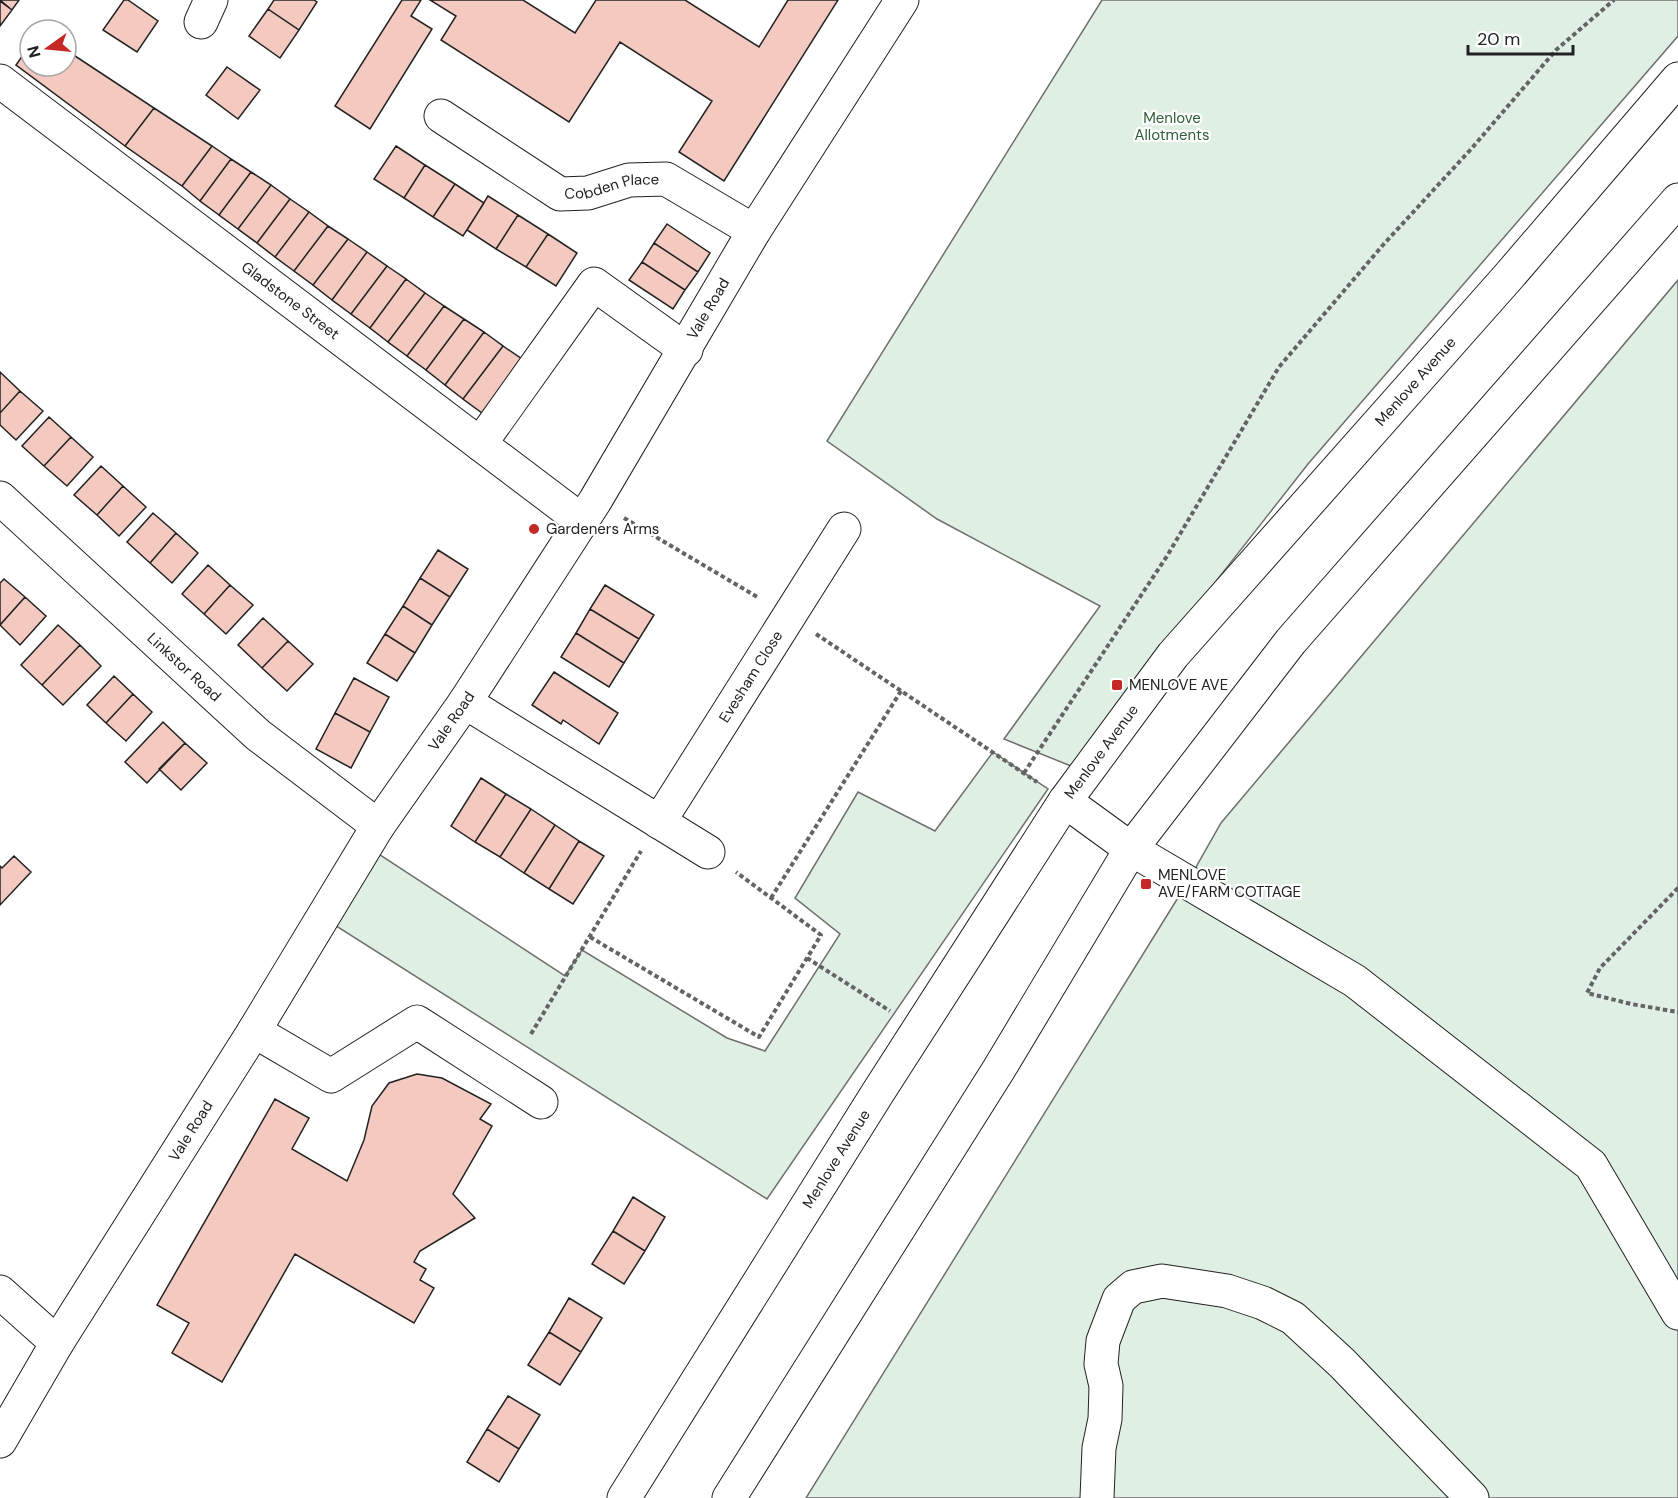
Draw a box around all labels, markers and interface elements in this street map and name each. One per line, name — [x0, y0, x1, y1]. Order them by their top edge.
north arrow — [18, 18, 78, 78]
scale bar — [1468, 18, 1573, 56]
text: 20 m — [1477, 27, 1520, 51]
text: N — [22, 43, 46, 60]
park label: Menlove Allotments — [1134, 108, 1210, 145]
street label: Cobden Place — [564, 169, 659, 204]
street label: Gladstone Street — [237, 257, 343, 344]
street label: Vale Road — [682, 274, 734, 343]
street label: Menlove Avenue — [1371, 333, 1460, 430]
place label: Gardeners Arms — [546, 519, 659, 539]
marker: Gardeners Arms — [527, 522, 541, 536]
street label: Evesham Close — [714, 627, 787, 726]
street label: Linkstor Road — [143, 628, 225, 706]
place label: MENLOVE AVE — [1129, 675, 1228, 695]
marker: MENLOVE AVE — [1110, 678, 1124, 692]
street label: Vale Road — [424, 688, 479, 755]
street label: Menlove Avenue — [1060, 701, 1143, 803]
place label: MENLOVE AVE/FARM COTTAGE — [1158, 865, 1301, 902]
marker: MENLOVE AVE/FARM COTTAGE — [1139, 877, 1153, 891]
street label: Vale Road — [164, 1097, 217, 1165]
street label: Menlove Avenue — [798, 1106, 875, 1212]

